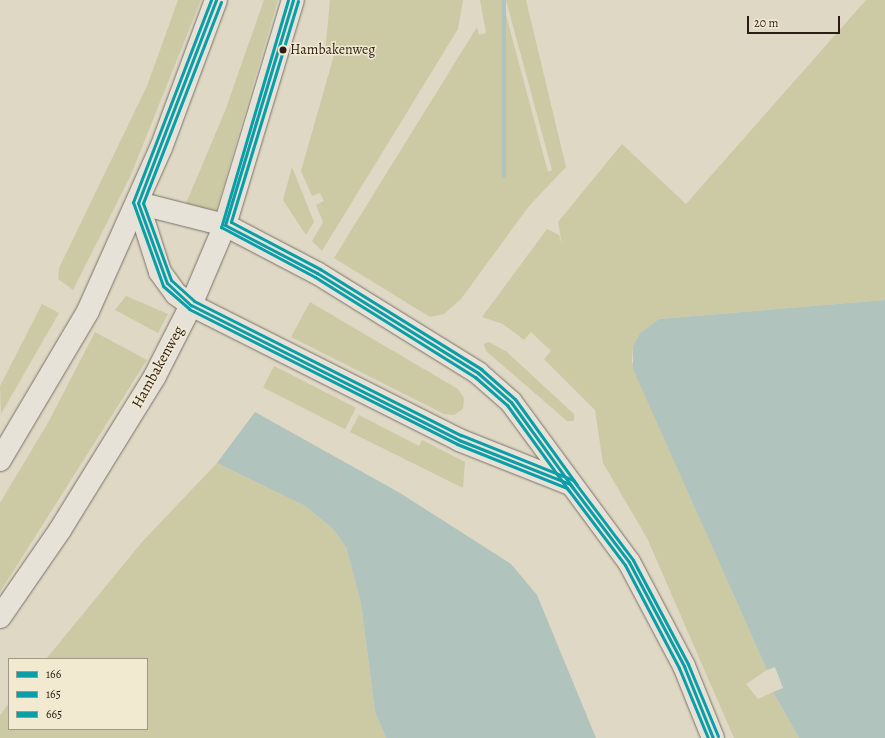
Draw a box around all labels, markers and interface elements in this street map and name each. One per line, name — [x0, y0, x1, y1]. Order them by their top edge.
scale bar — [749, 8, 842, 34]
text: 20 m — [754, 15, 778, 31]
place label: Hambakenweg — [290, 42, 375, 58]
marker: Hambakenweg — [278, 45, 288, 55]
street label: Hambakenweg — [128, 323, 188, 411]
legend — [8, 658, 148, 730]
text: 166 — [46, 666, 61, 682]
text: 165 — [46, 686, 61, 702]
text: 665 — [46, 706, 62, 722]

